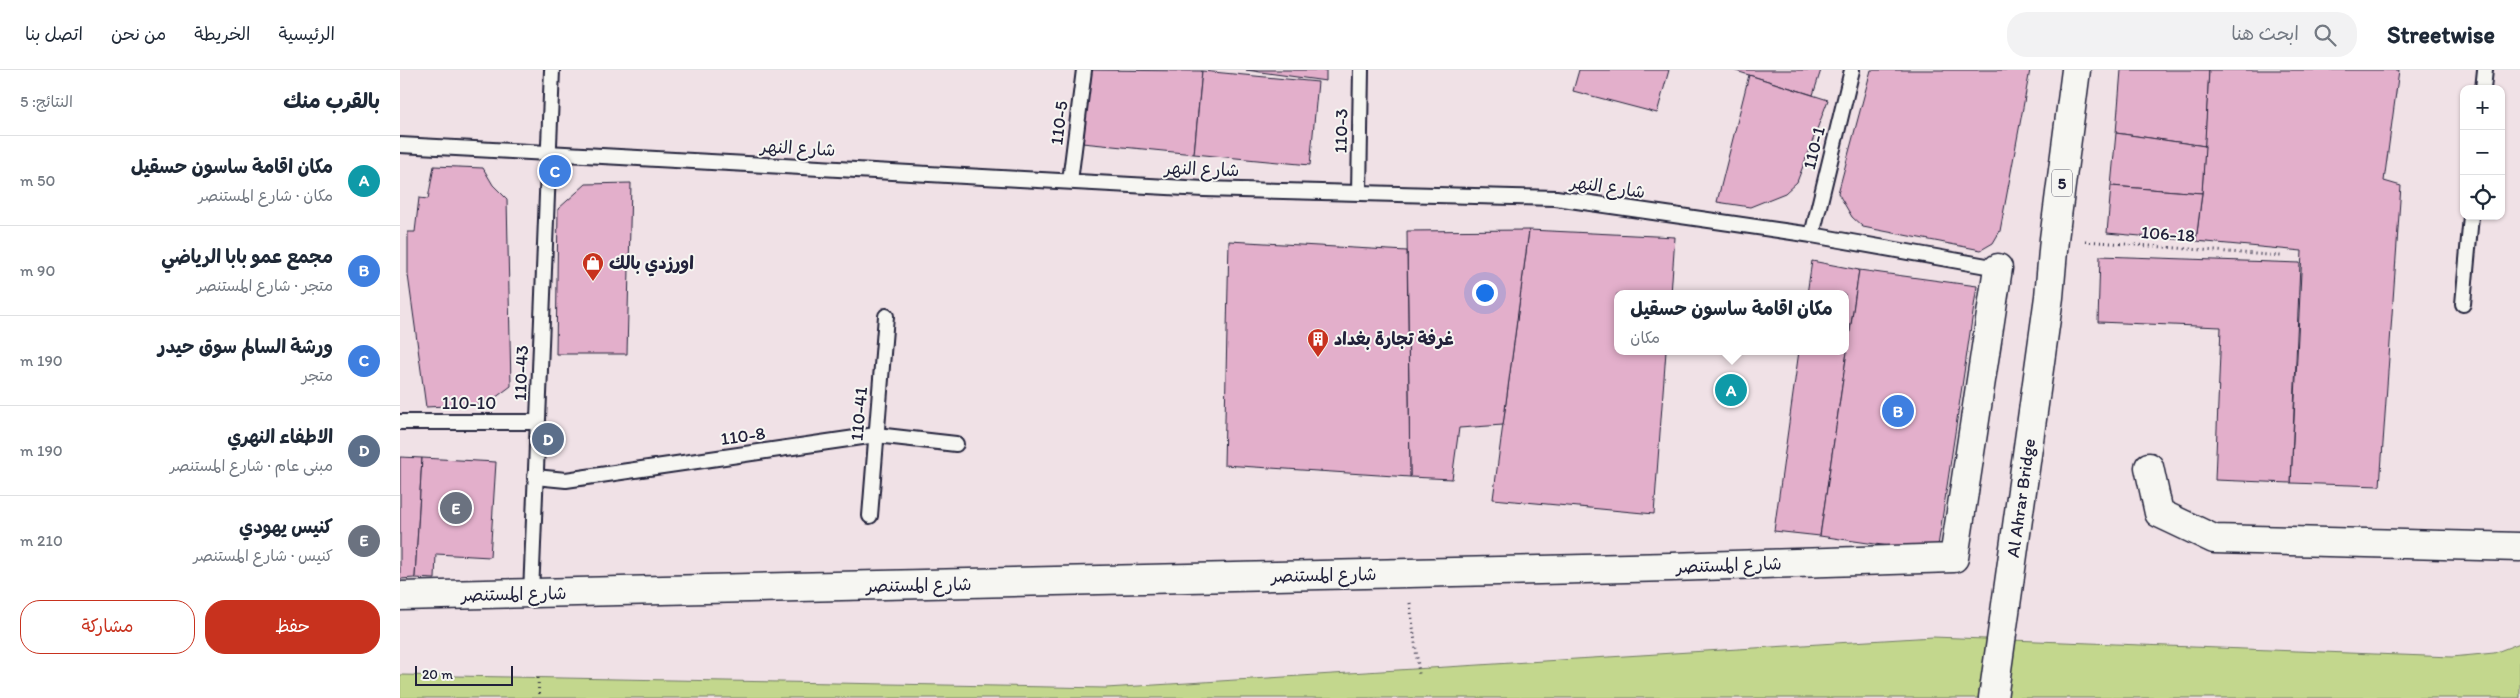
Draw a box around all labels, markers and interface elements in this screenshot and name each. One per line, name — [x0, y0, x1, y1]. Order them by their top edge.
search box — [2007, 12, 2357, 57]
text: Streetwise — [2387, 20, 2495, 49]
icon: search — [2311, 21, 2339, 49]
text: ابحث هنا — [2231, 22, 2299, 45]
text: اتصل بنا — [25, 23, 83, 45]
text: من نحن — [111, 23, 166, 45]
text: الخريطة — [194, 23, 251, 45]
text: الرئيسية — [279, 23, 335, 45]
map controls — [2460, 85, 2505, 220]
button: + — [2460, 85, 2505, 130]
text: بالقرب منك — [283, 88, 380, 113]
text: النتائج: 5 — [20, 92, 73, 111]
street label: 110-5 — [1045, 100, 1073, 146]
street label: 110-3 — [1330, 108, 1352, 154]
street label: 110-1 — [1798, 124, 1830, 172]
button: − — [2460, 130, 2505, 175]
street label: شارع النهر — [758, 135, 836, 162]
pin: C — [539, 152, 571, 190]
text: مكان اقامة ساسون حسقيل — [131, 155, 333, 178]
street label: شارع النهر — [1162, 157, 1240, 182]
road number: 5 — [2052, 170, 2072, 196]
text: 50 m — [20, 171, 55, 190]
text: A — [359, 171, 369, 190]
street label: شارع النهر — [1567, 171, 1647, 204]
button: locate — [2460, 175, 2505, 220]
text: مكان · شارع المستنصر — [199, 186, 333, 205]
street label: 106-18 — [2140, 221, 2196, 247]
text: مجمع عمو بابا الرياضي — [161, 245, 333, 268]
shop icon: اورزدي بالك — [581, 251, 605, 282]
place label: اورزدي بالك — [609, 252, 694, 277]
text: 90 m — [20, 261, 55, 280]
text: B — [359, 261, 369, 280]
text: متجر · شارع المستنصر — [197, 276, 333, 295]
your location — [1472, 280, 1498, 306]
popup — [1614, 290, 1849, 355]
text: مكان اقامة ساسون حسقيل — [1630, 297, 1833, 320]
building icon: غرفة تجارة بغداد — [1306, 327, 1330, 358]
place label: غرفة تجارة بغداد — [1334, 328, 1454, 350]
text: مكان — [1630, 328, 1660, 347]
text: ورشة السالم سوق حيدر — [158, 335, 333, 358]
street label: 110-43 — [509, 345, 533, 401]
text: 190 m — [20, 351, 63, 370]
text: C — [359, 351, 369, 370]
text: متجر — [302, 366, 333, 385]
pin: A — [1715, 371, 1747, 409]
street label: 110-41 — [846, 386, 872, 442]
street label: 110-10 — [442, 392, 496, 414]
pin: B — [1882, 392, 1914, 430]
pin: D — [532, 420, 564, 458]
street label: 110-8 — [719, 422, 767, 450]
text: الاطفاء النهري — [227, 425, 333, 448]
street label: Al Ahrar Bridge — [2002, 437, 2040, 559]
text: 190 m — [20, 441, 63, 460]
text: D — [359, 441, 369, 460]
text: مبنى عام · شارع المستنصر — [170, 456, 333, 475]
pin: E — [440, 489, 472, 527]
text: كنيس يهودي — [239, 515, 333, 538]
text: 210 m — [20, 531, 63, 550]
text: E — [360, 531, 368, 550]
text: كنيس · شارع المستنصر — [193, 546, 333, 565]
street label: شارع المستنصر — [1674, 552, 1782, 579]
street label: شارع المستنصر — [1269, 563, 1377, 588]
street label: شارع المستنصر — [864, 573, 972, 598]
street label: شارع المستنصر — [459, 582, 567, 607]
button: مشاركة — [20, 600, 195, 654]
button: حفظ — [205, 600, 380, 654]
scale bar — [415, 663, 512, 686]
text: 20 m — [422, 666, 453, 683]

